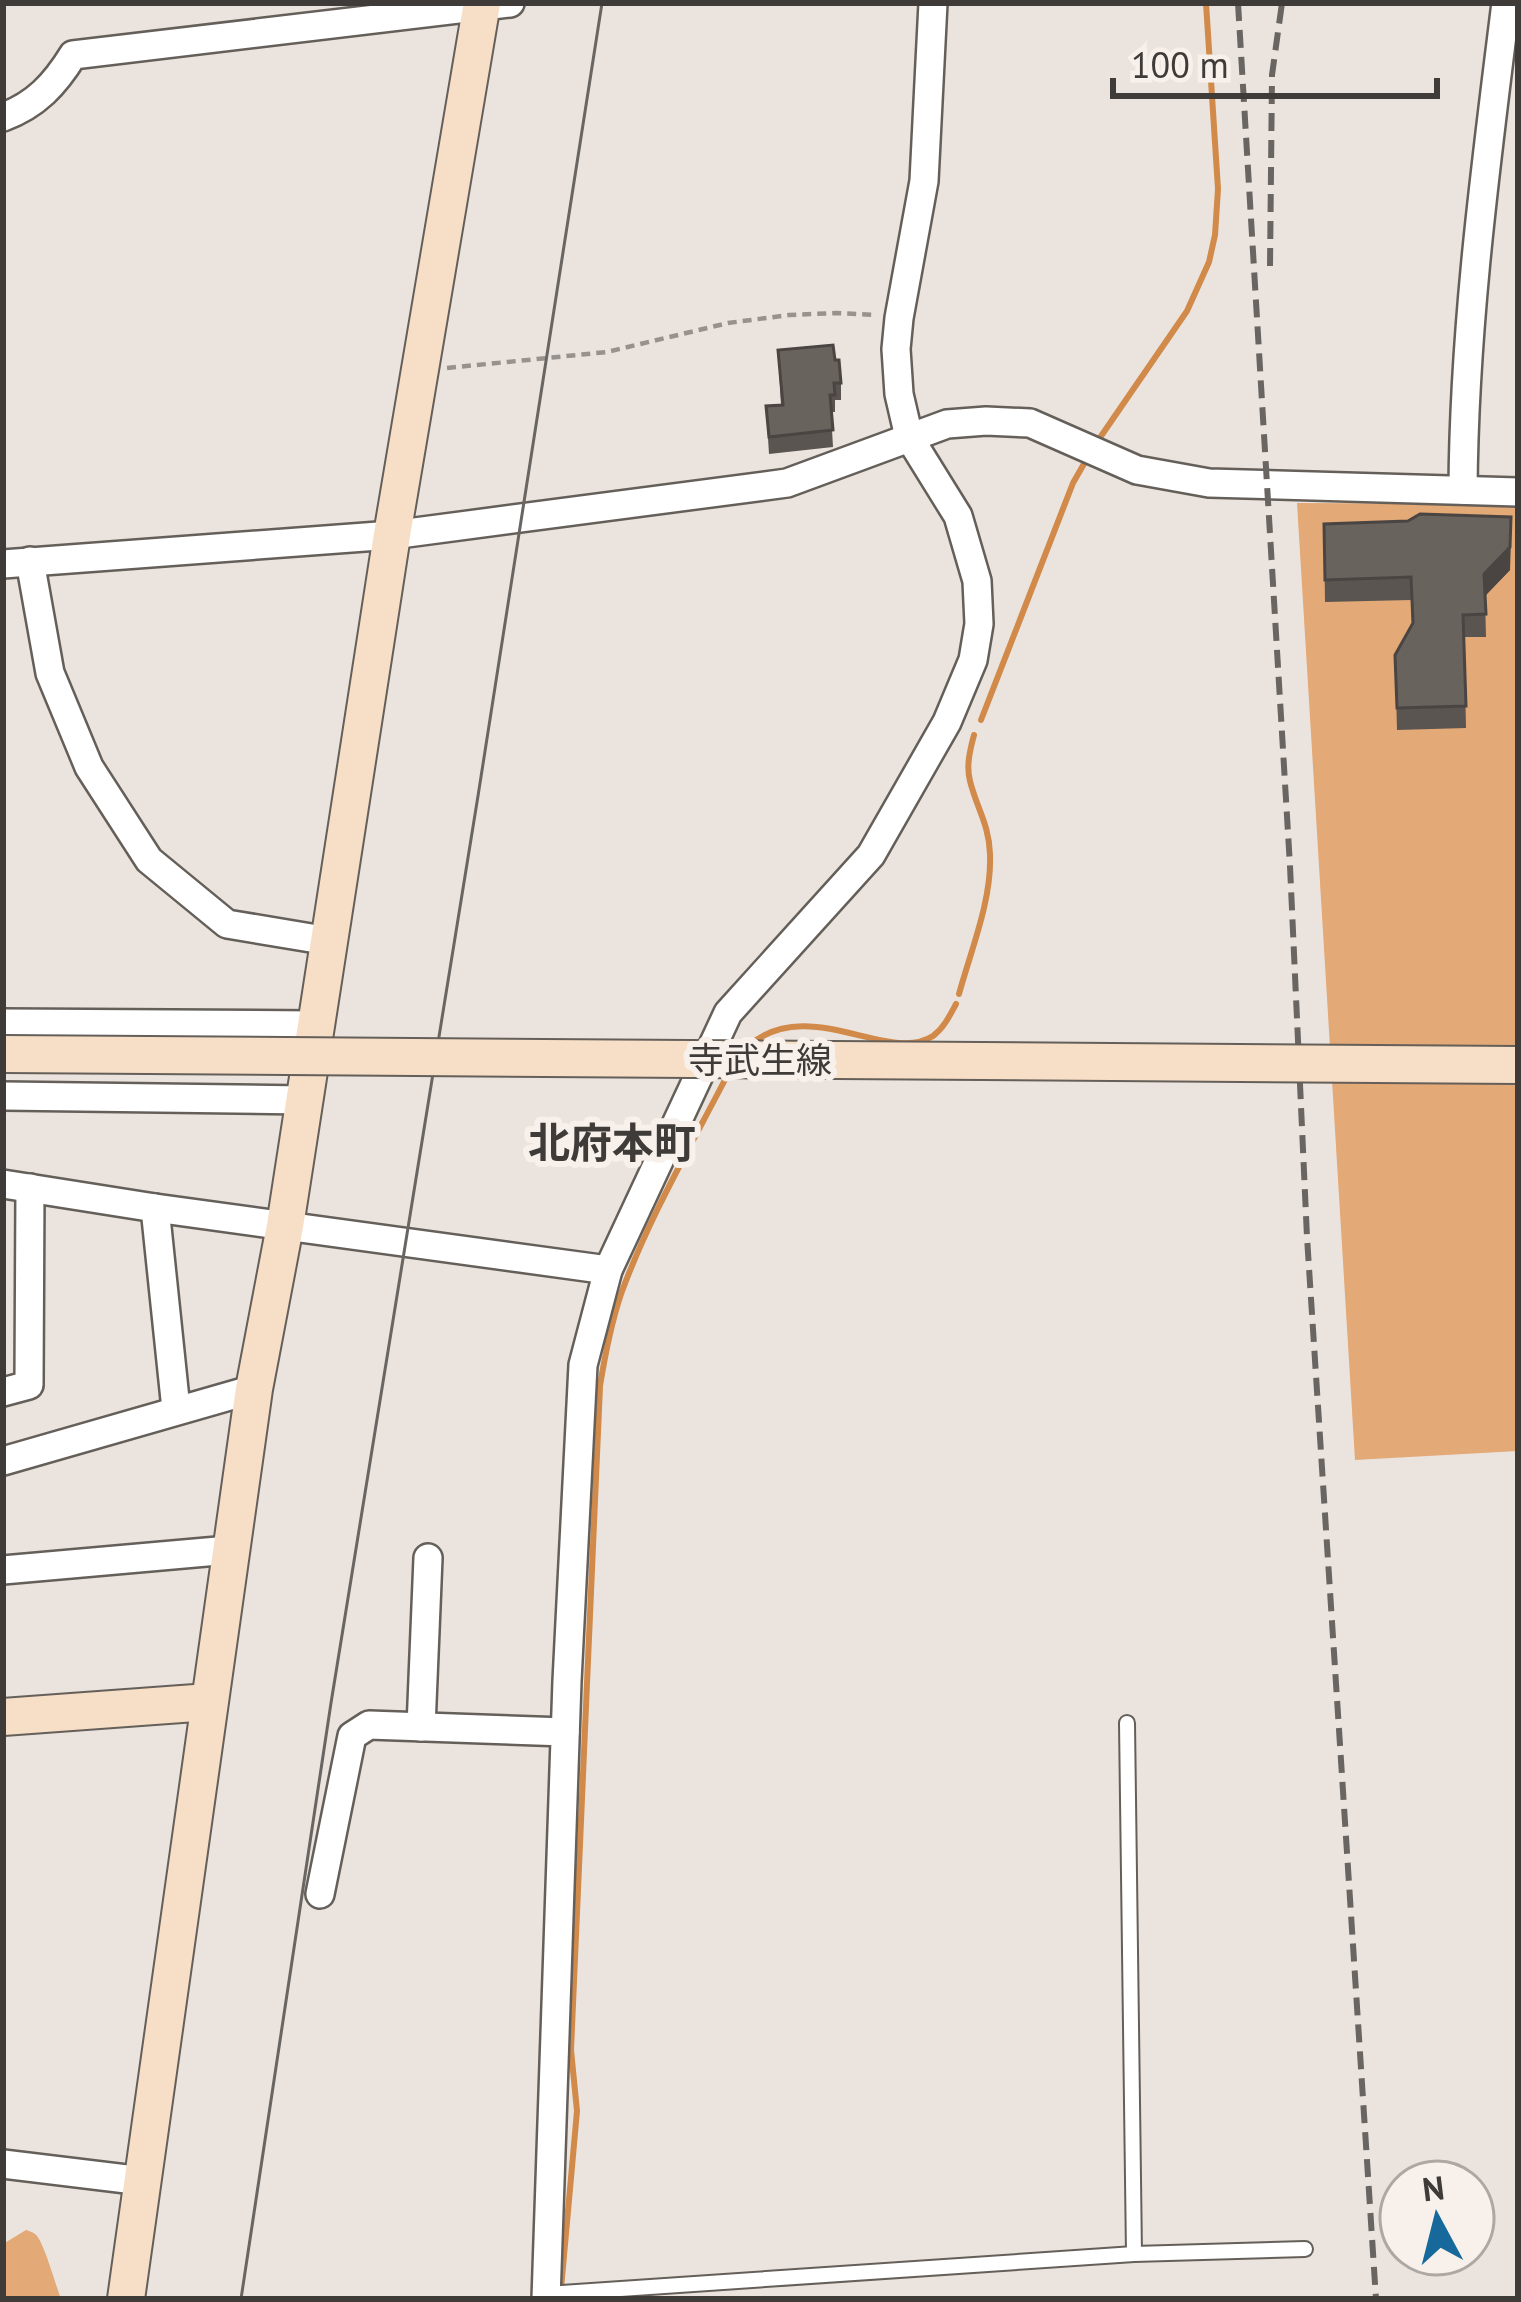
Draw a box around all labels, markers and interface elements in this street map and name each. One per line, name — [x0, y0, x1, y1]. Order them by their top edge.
scale bar — [1113, 24, 1437, 98]
text: 100 m — [1131, 41, 1229, 88]
street label: 寺武生線 — [688, 1036, 832, 1083]
district label: 北府本町 — [528, 1115, 696, 1170]
north arrow — [1377, 2158, 1497, 2278]
text: N — [1420, 2165, 1447, 2210]

